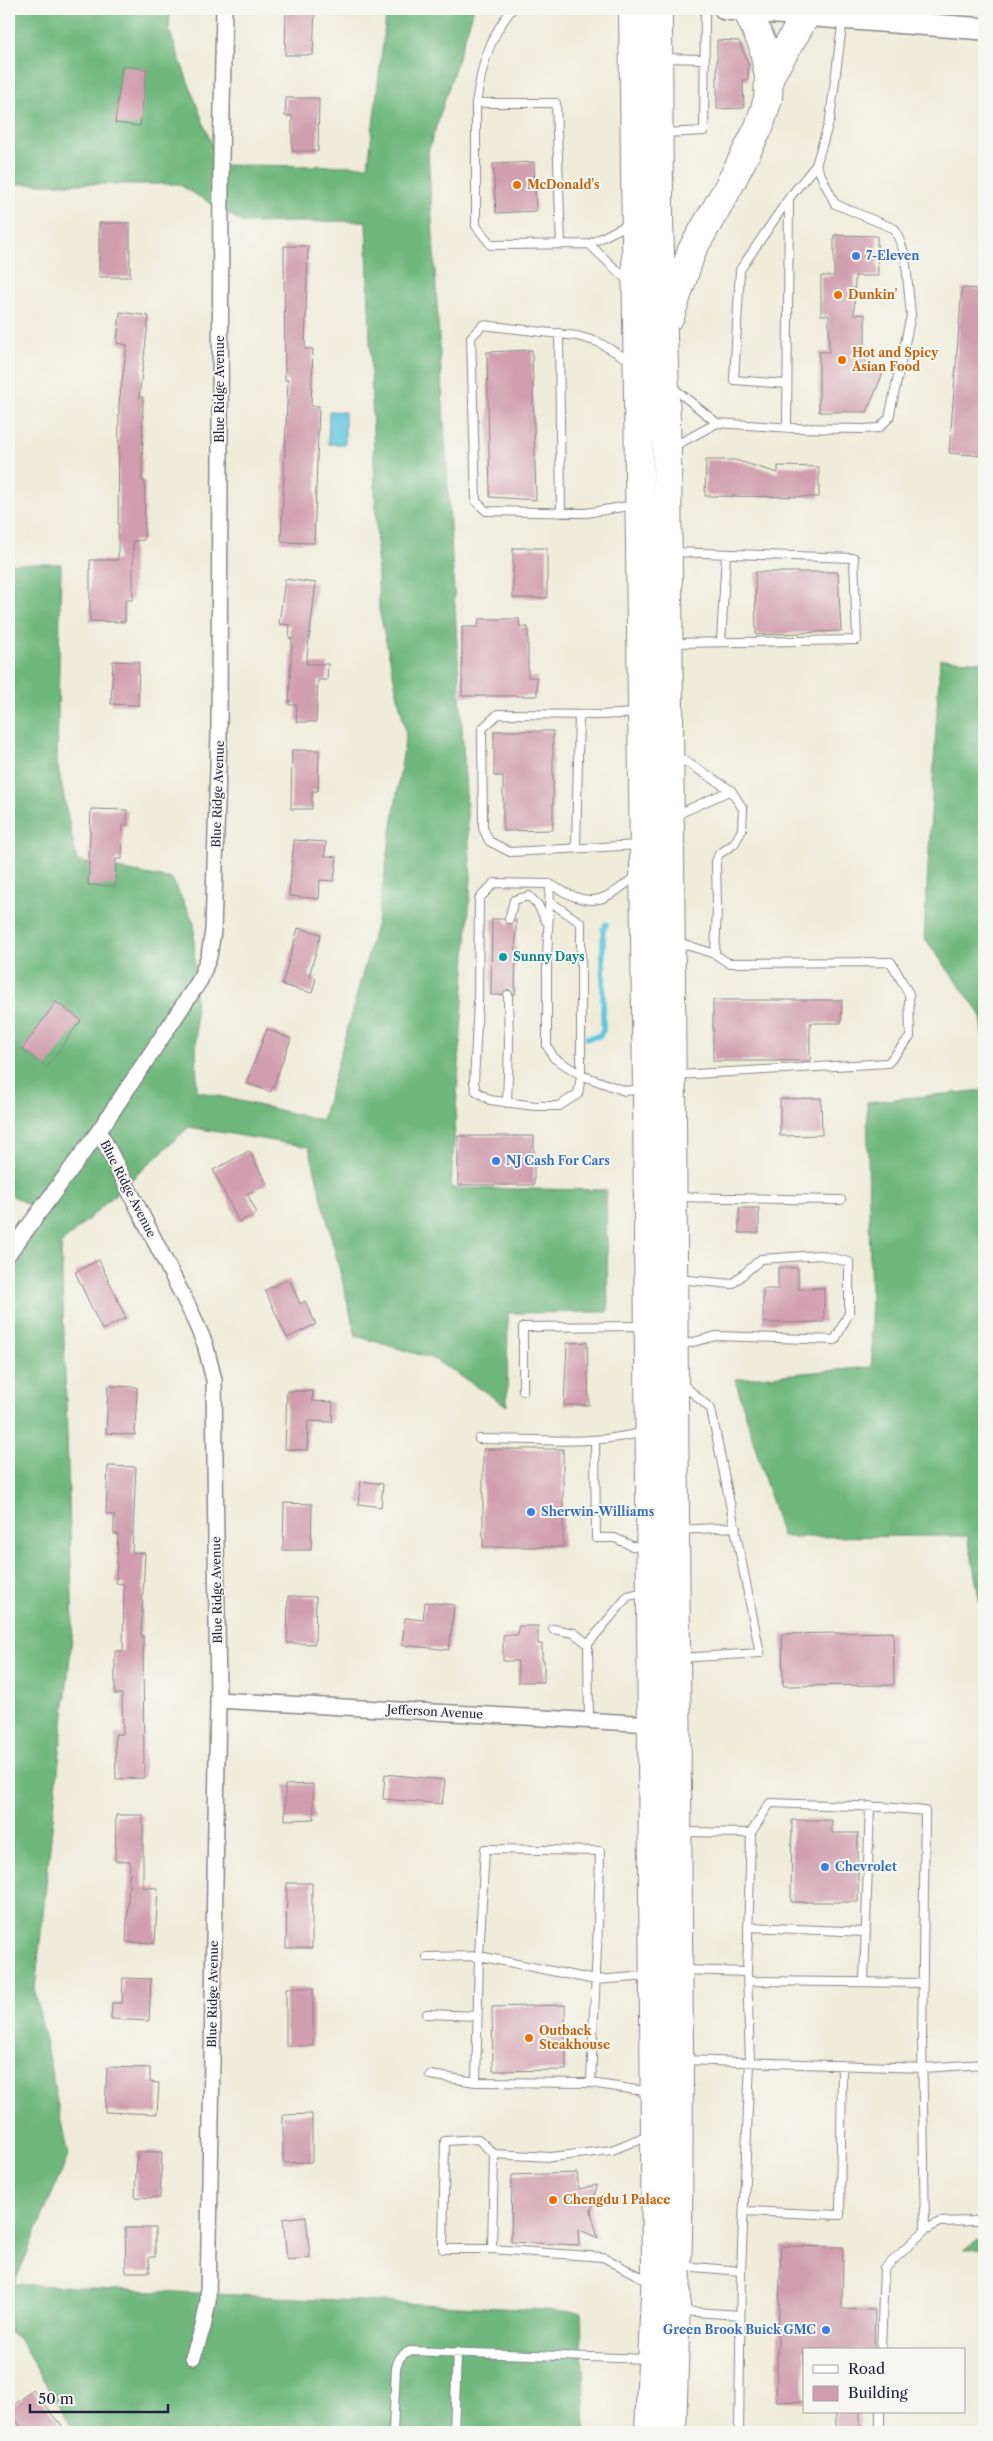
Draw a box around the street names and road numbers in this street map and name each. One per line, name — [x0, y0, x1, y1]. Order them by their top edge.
street label: Blue Ridge Avenue — [212, 335, 227, 443]
street label: Blue Ridge Avenue — [208, 740, 227, 848]
street label: Blue Ridge Avenue — [97, 1138, 160, 1240]
street label: Blue Ridge Avenue — [208, 1536, 225, 1644]
street label: Jefferson Avenue — [385, 1701, 484, 1722]
street label: Blue Ridge Avenue — [204, 1940, 221, 2048]

